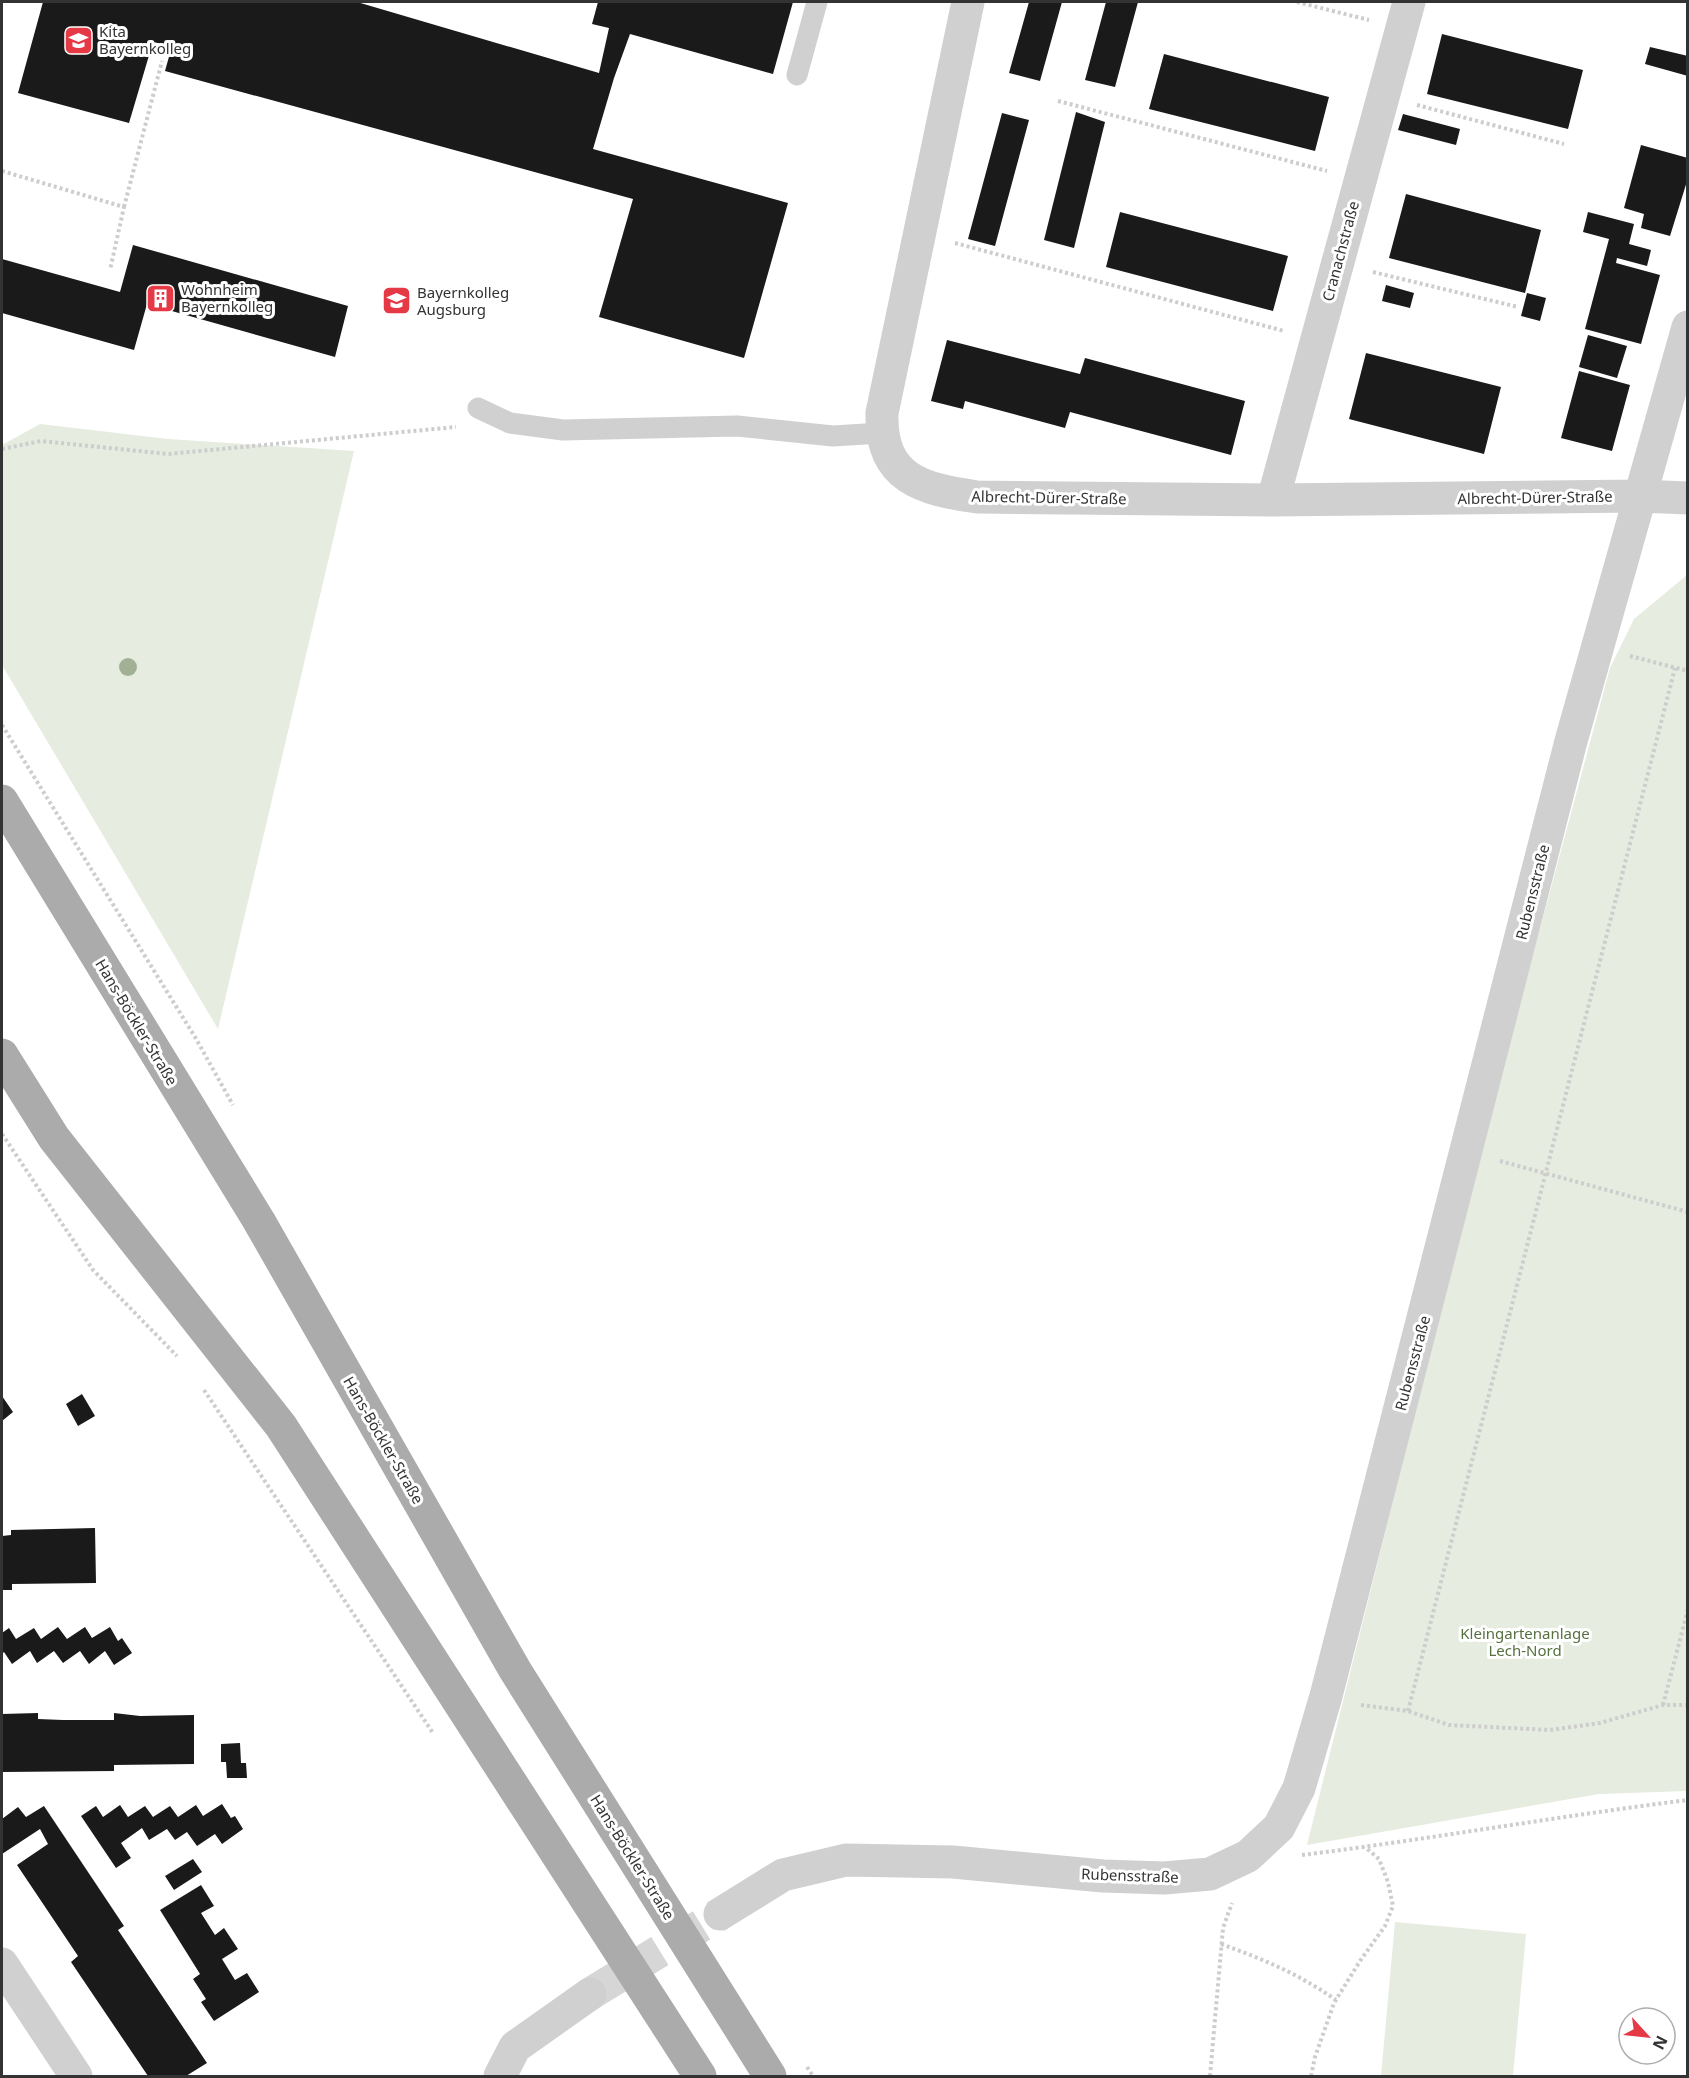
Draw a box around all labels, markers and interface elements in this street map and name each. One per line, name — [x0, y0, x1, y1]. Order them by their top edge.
place label: Kita Bayernkolleg — [99, 21, 191, 58]
school or university icon: Kita Bayernkolleg — [62, 24, 94, 56]
street label: Cranachstraße — [1317, 199, 1363, 303]
place label: Wohnheim Bayernkolleg — [181, 279, 273, 316]
building icon: Wohnheim Bayernkolleg — [144, 282, 176, 314]
place label: Bayernkolleg Augsburg — [417, 282, 509, 319]
school or university icon: Bayernkolleg Augsburg — [380, 285, 412, 317]
street label: Albrecht-Dürer-Straße — [971, 486, 1127, 508]
street label: Albrecht-Dürer-Straße — [1457, 486, 1613, 508]
street label: Rubensstraße — [1510, 842, 1554, 942]
street label: Hans-Böckler-Straße — [91, 955, 183, 1089]
street label: Rubensstraße — [1390, 1313, 1434, 1413]
street label: Hans-Böckler-Straße — [339, 1373, 429, 1507]
park label: Kleingartenanlage Lech-Nord — [1460, 1623, 1590, 1660]
street label: Hans-Böckler-Straße — [586, 1791, 680, 1923]
street label: Rubensstraße — [1081, 1863, 1179, 1887]
north arrow — [1617, 2006, 1677, 2066]
text: N — [1648, 2032, 1673, 2054]

